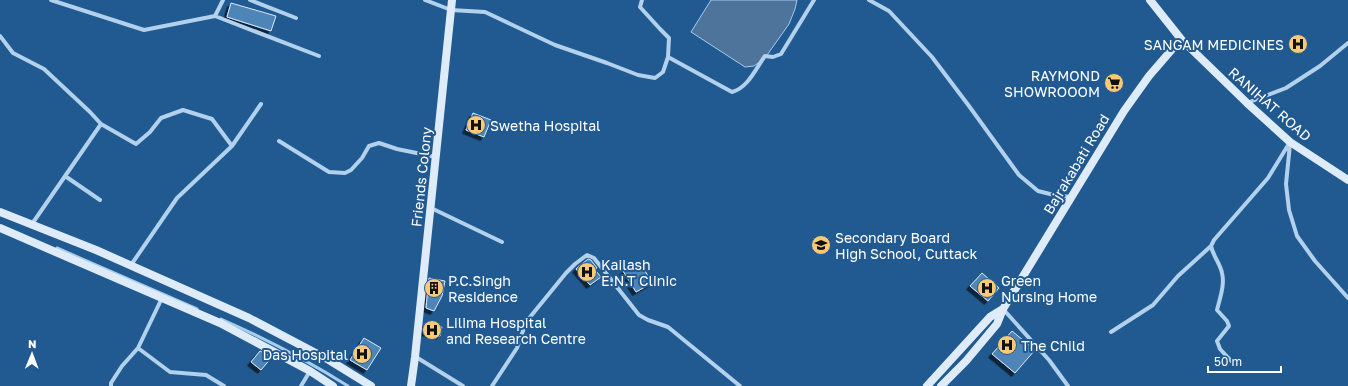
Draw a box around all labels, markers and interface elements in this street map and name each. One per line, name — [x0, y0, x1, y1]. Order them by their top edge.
hospital icon: SANGAM MEDICINES — [1287, 33, 1309, 55]
place label: SANGAM MEDICINES — [1144, 36, 1284, 53]
street label: RANIHAT ROAD — [1225, 64, 1315, 144]
place label: RAYMOND SHOWROOOM — [1004, 67, 1100, 100]
supermarket icon: RAYMOND SHOWROOOM — [1103, 72, 1125, 94]
street label: Bajrakabati Road — [1039, 111, 1113, 217]
hospital icon: Swetha Hospital — [465, 114, 487, 136]
place label: Swetha Hospital — [490, 117, 601, 134]
street label: Friends Colony — [407, 126, 435, 228]
place label: Secondary Board High School, Cuttack — [835, 229, 978, 262]
school or university icon: Secondary Board High School, Cuttack — [810, 234, 832, 256]
place label: Kailash E.N.T Clinic — [601, 256, 677, 289]
hospital icon: Kailash E.N.T Clinic — [576, 261, 598, 283]
place label: P.C.Singh Residence — [448, 272, 518, 305]
place label: Green Nursing Home — [1001, 272, 1097, 305]
building icon: P.C.Singh Residence — [423, 277, 445, 299]
hospital icon: Green Nursing Home — [976, 277, 998, 299]
place label: Lilima Hospital and Research Centre — [446, 314, 586, 347]
hospital icon: Lilima Hospital and Research Centre — [421, 319, 443, 341]
north arrow — [12, 334, 52, 374]
hospital icon: The Child — [996, 334, 1018, 356]
text: N — [28, 337, 36, 350]
place label: The Child — [1021, 337, 1085, 354]
hospital icon: Das Hospital — [351, 343, 373, 365]
place label: Das Hospital — [263, 346, 348, 363]
scale bar — [1208, 348, 1281, 374]
text: 50 m — [1214, 354, 1242, 369]

